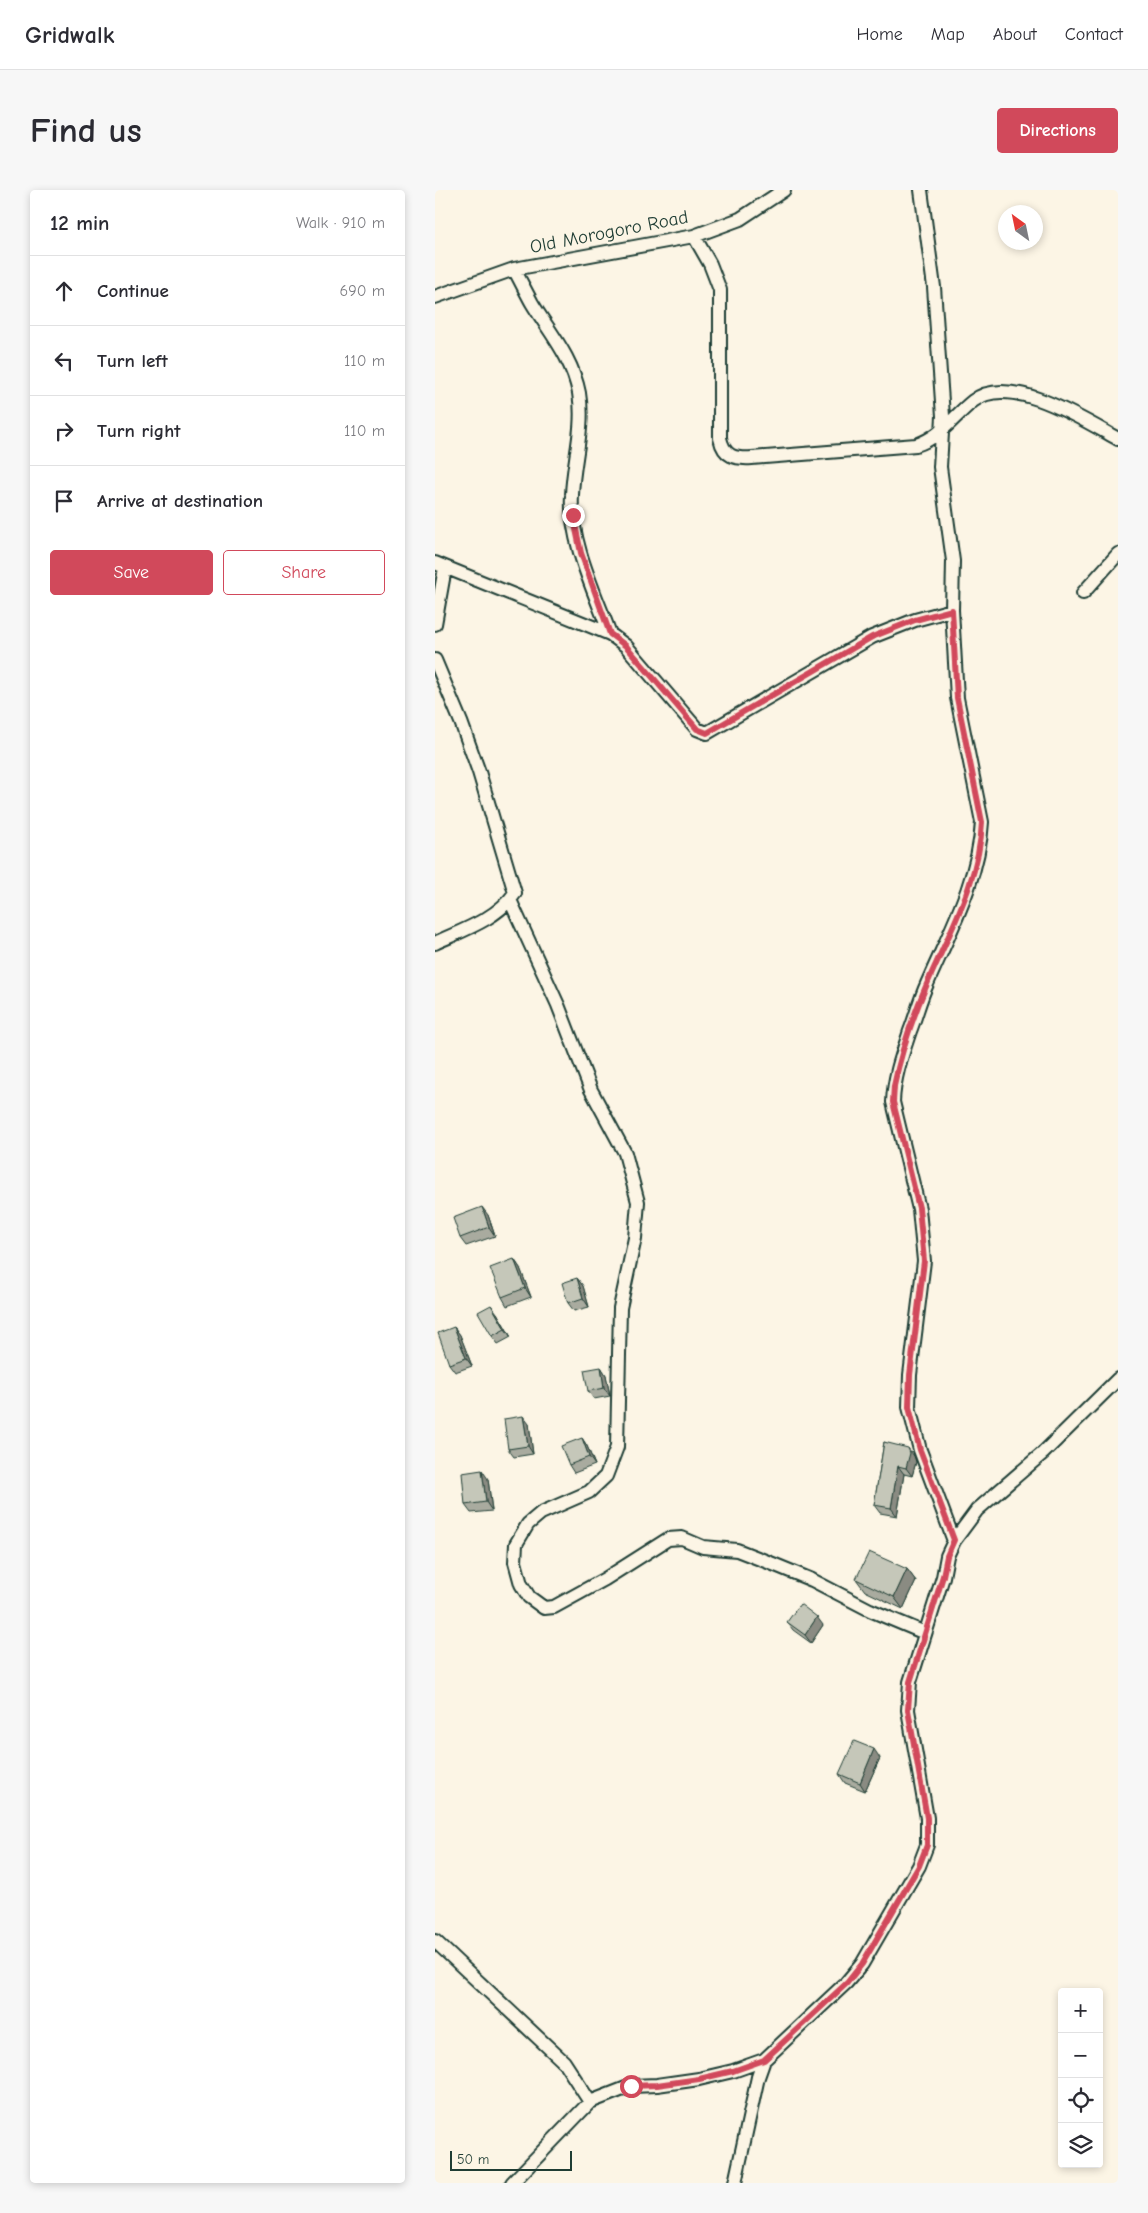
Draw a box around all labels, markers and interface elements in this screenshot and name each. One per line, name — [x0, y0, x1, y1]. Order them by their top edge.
text: Gridwalk — [25, 21, 114, 49]
text: Home — [856, 24, 903, 45]
text: Map — [931, 24, 965, 45]
text: About — [993, 24, 1037, 45]
text: Contact — [1065, 24, 1123, 45]
button: Directions — [997, 108, 1118, 153]
text: Find us — [30, 110, 142, 151]
north arrow — [998, 205, 1043, 250]
street label: Old Morogoro Road — [528, 206, 690, 258]
text: 12 min — [50, 211, 109, 235]
text: Walk · 910 m — [296, 214, 385, 232]
icon: ahead — [50, 277, 78, 305]
text: Continue — [97, 280, 169, 302]
text: 690 m — [340, 282, 385, 300]
icon: left — [50, 347, 78, 375]
text: Turn left — [97, 350, 168, 372]
text: 110 m — [344, 352, 385, 370]
icon: right — [50, 417, 78, 445]
text: Turn right — [97, 420, 181, 442]
text: 110 m — [344, 422, 385, 440]
icon: arrive — [50, 487, 78, 515]
text: Arrive at destination — [97, 490, 263, 512]
route end — [562, 504, 585, 527]
button: Save — [50, 550, 213, 595]
button: Share — [223, 550, 385, 595]
map controls — [1058, 1988, 1103, 2168]
button: + — [1058, 1988, 1103, 2033]
button: − — [1058, 2033, 1103, 2078]
route start — [620, 2075, 643, 2098]
button: locate — [1058, 2078, 1103, 2123]
button: layers — [1058, 2123, 1103, 2168]
scale bar — [450, 2148, 573, 2171]
text: 50 m — [457, 2151, 489, 2168]

